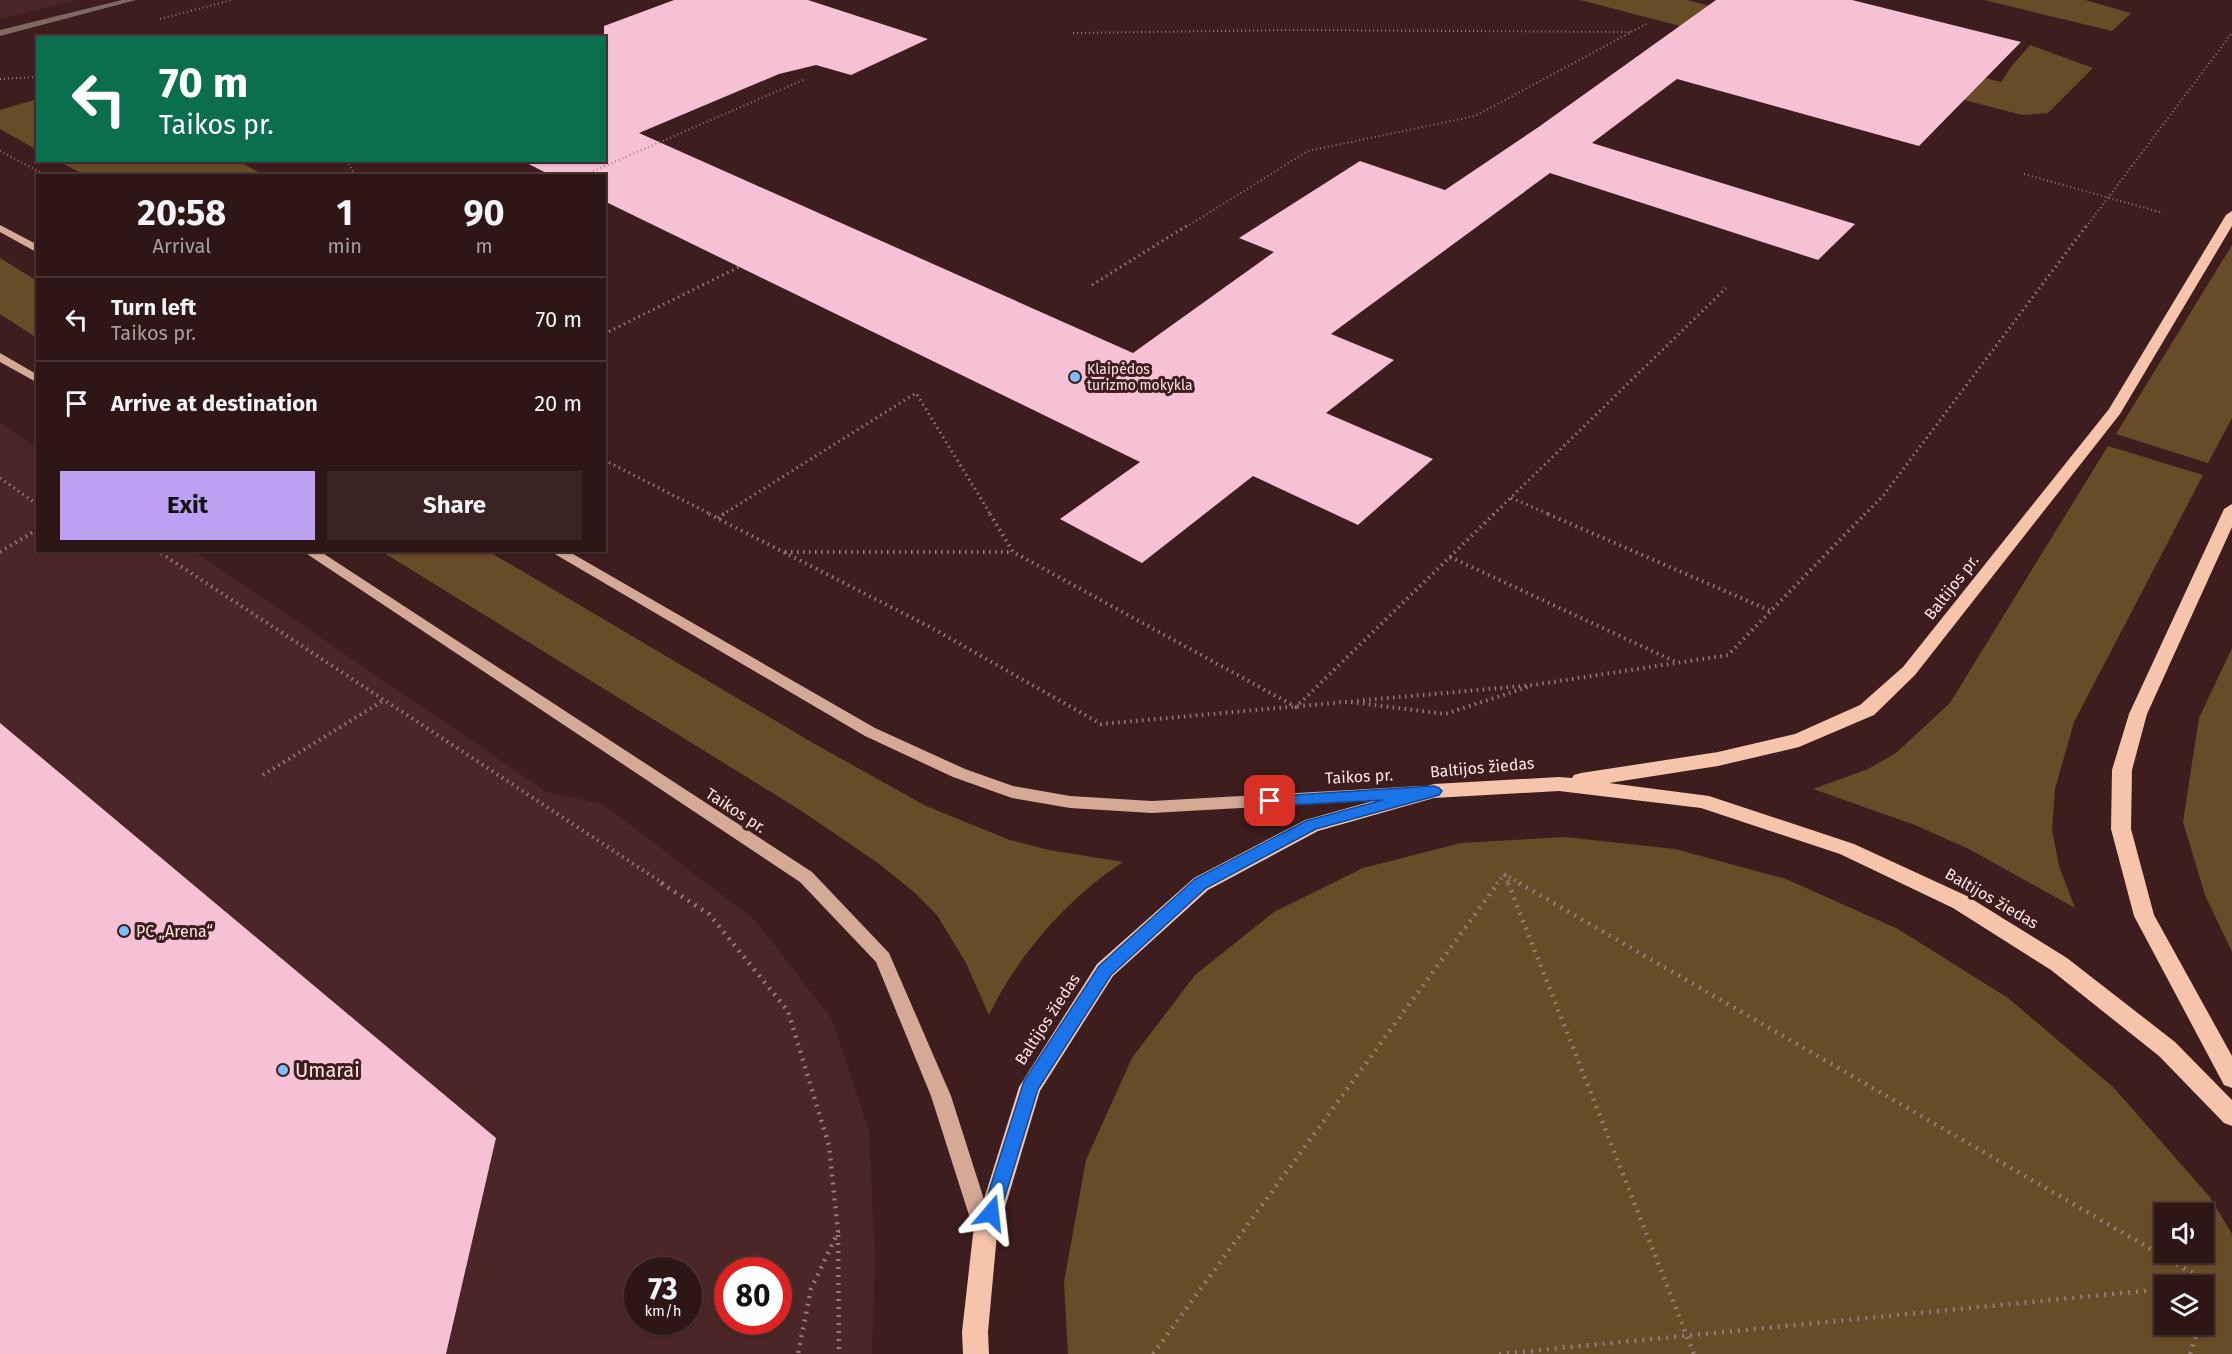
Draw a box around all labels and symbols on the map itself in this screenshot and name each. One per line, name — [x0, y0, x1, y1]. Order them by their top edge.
place label: Klaipėdos turizmo mokykla — [1087, 361, 1193, 394]
marker: Klaipėdos turizmo mokykla — [1068, 370, 1082, 384]
street label: Baltijos pr. — [1920, 551, 1983, 624]
street label: Baltijos žiedas — [1429, 753, 1535, 782]
street label: Taikos pr. — [1325, 765, 1394, 788]
pin — [1244, 775, 1295, 826]
street label: Taikos pr. — [702, 784, 770, 837]
street label: Baltijos žiedas — [1942, 864, 2042, 933]
place label: PC „Arena“ — [136, 922, 213, 941]
marker: PC „Arena“ — [117, 924, 131, 938]
street label: Baltijos žiedas — [1011, 970, 1084, 1068]
place label: Umarai — [295, 1058, 360, 1082]
marker: Umarai — [276, 1063, 290, 1077]
position arrow — [959, 1181, 1023, 1245]
speed limit sign: 80 — [714, 1257, 792, 1335]

